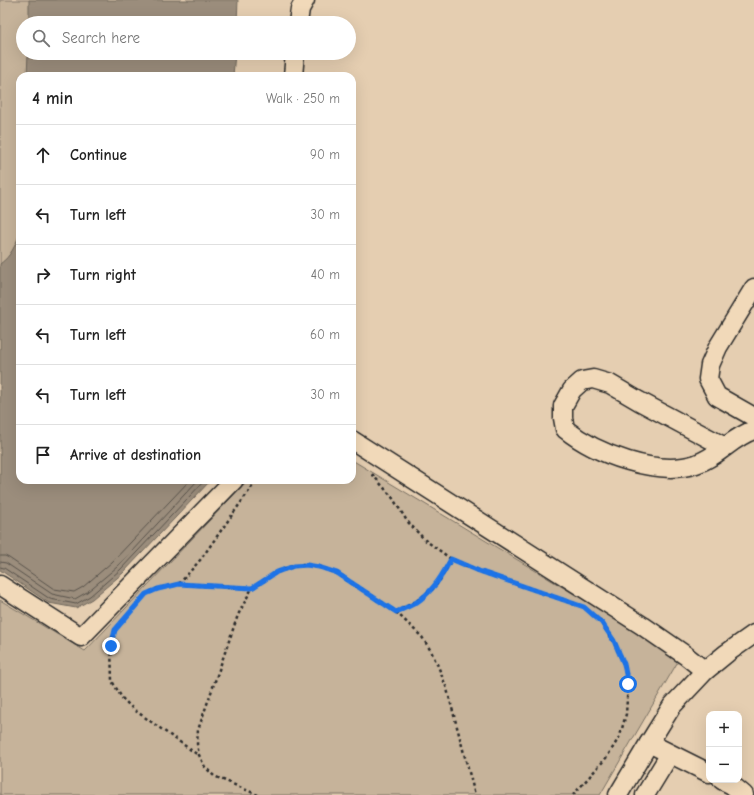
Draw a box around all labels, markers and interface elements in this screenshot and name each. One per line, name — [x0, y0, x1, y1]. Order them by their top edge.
search box — [16, 16, 356, 60]
icon: search — [30, 27, 52, 49]
text: Search here — [62, 29, 140, 47]
text: 4 min — [32, 89, 73, 108]
text: Walk · 250 m — [266, 91, 340, 106]
icon: ahead — [32, 144, 54, 166]
text: Continue — [70, 146, 127, 164]
text: 90 m — [310, 147, 340, 162]
icon: left — [32, 204, 54, 226]
text: Turn left — [70, 206, 126, 224]
text: 30 m — [310, 207, 340, 222]
icon: right — [32, 264, 54, 286]
text: Turn right — [70, 266, 136, 284]
text: 40 m — [311, 267, 340, 282]
icon: left — [32, 324, 54, 346]
text: Turn left — [70, 326, 126, 344]
text: 60 m — [310, 327, 340, 342]
icon: left — [32, 384, 54, 406]
text: Turn left — [70, 386, 126, 404]
text: 30 m — [310, 387, 340, 402]
icon: arrive — [32, 444, 54, 466]
text: Arrive at destination — [70, 446, 201, 464]
route end — [102, 637, 120, 655]
route start — [619, 675, 637, 693]
map controls — [706, 711, 742, 783]
button: + — [706, 711, 742, 747]
button: − — [706, 747, 742, 783]

